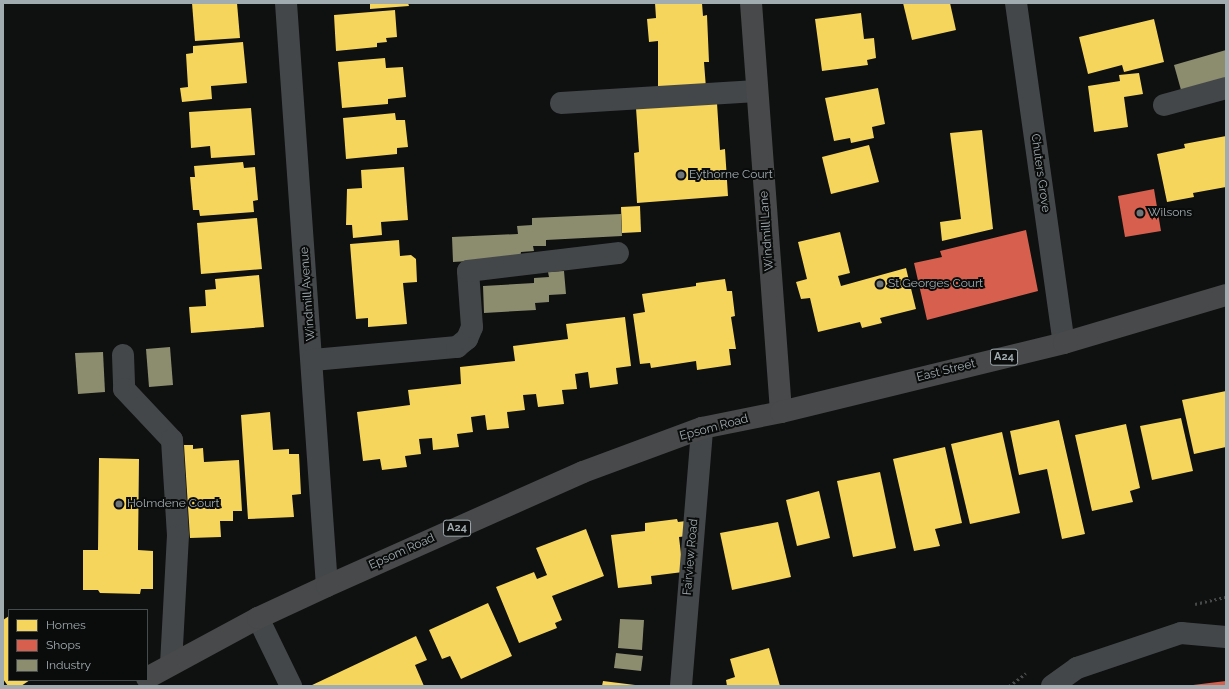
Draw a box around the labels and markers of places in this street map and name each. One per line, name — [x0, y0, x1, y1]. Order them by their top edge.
place label: Eythorne Court — [689, 168, 773, 182]
marker: Eythorne Court — [676, 170, 686, 180]
place label: Wilsons — [1148, 206, 1192, 220]
marker: Wilsons — [1135, 208, 1145, 218]
place label: St Georges Court — [888, 277, 983, 291]
marker: St Georges Court — [875, 279, 885, 289]
place label: Holmdene Court — [127, 497, 220, 511]
marker: Holmdene Court — [114, 499, 124, 509]

